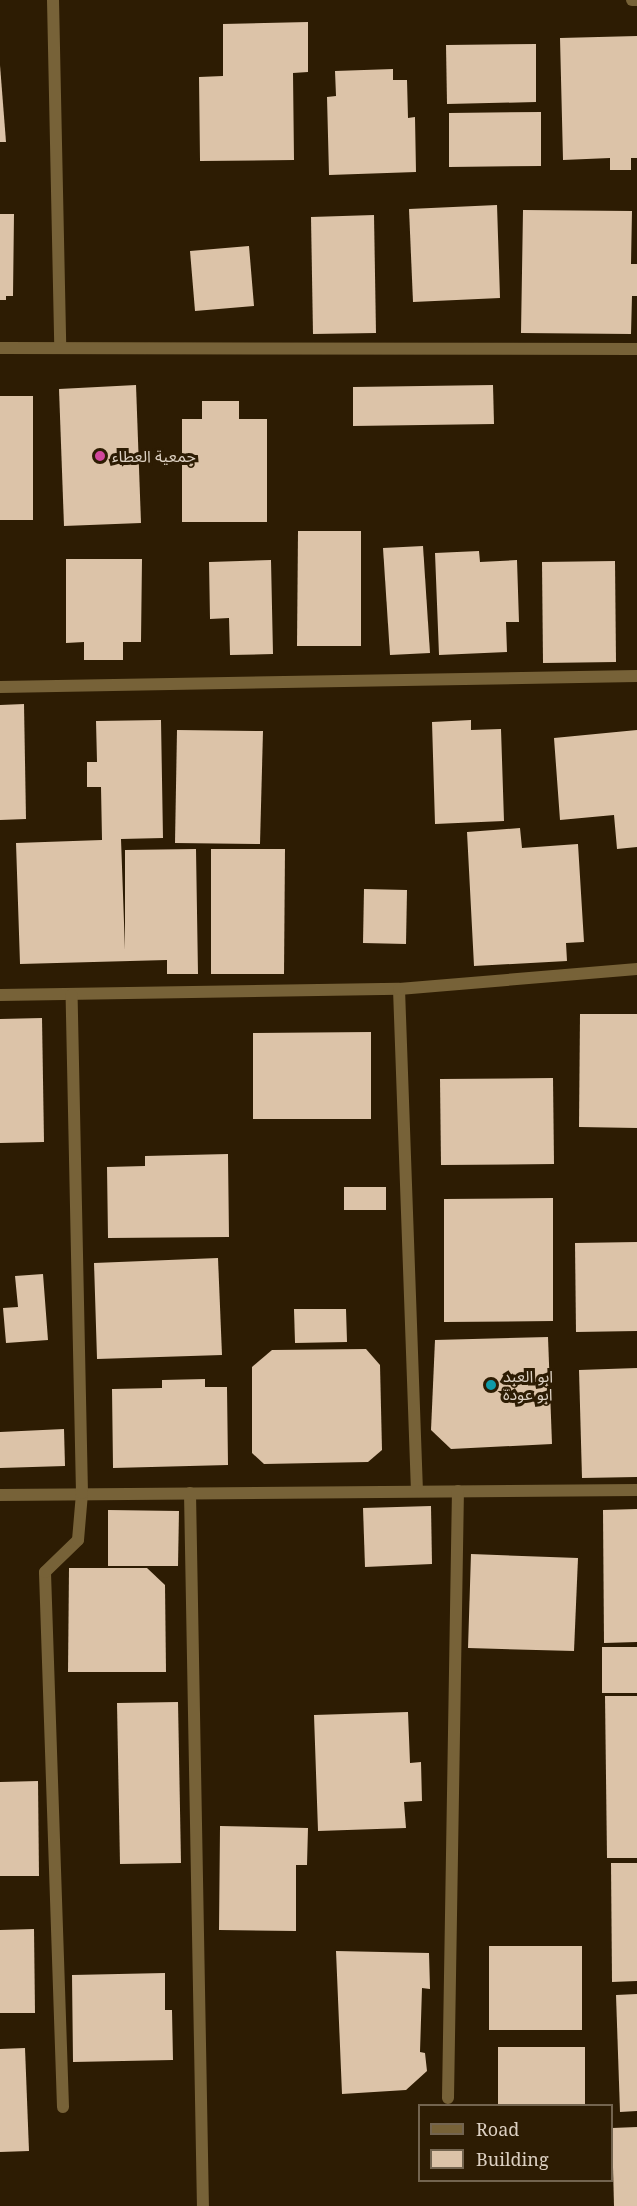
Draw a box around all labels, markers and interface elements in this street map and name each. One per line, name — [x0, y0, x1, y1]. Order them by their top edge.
place label: جمعية العطاء — [112, 446, 196, 466]
marker: جمعية العطاء — [93, 449, 107, 463]
place label: ابو العبد ابو عودة — [503, 1366, 553, 1404]
marker: ابو العبد ابو عودة — [484, 1378, 498, 1392]
legend — [418, 2104, 613, 2182]
text: Road — [476, 2117, 519, 2141]
text: Building — [476, 2147, 549, 2171]

